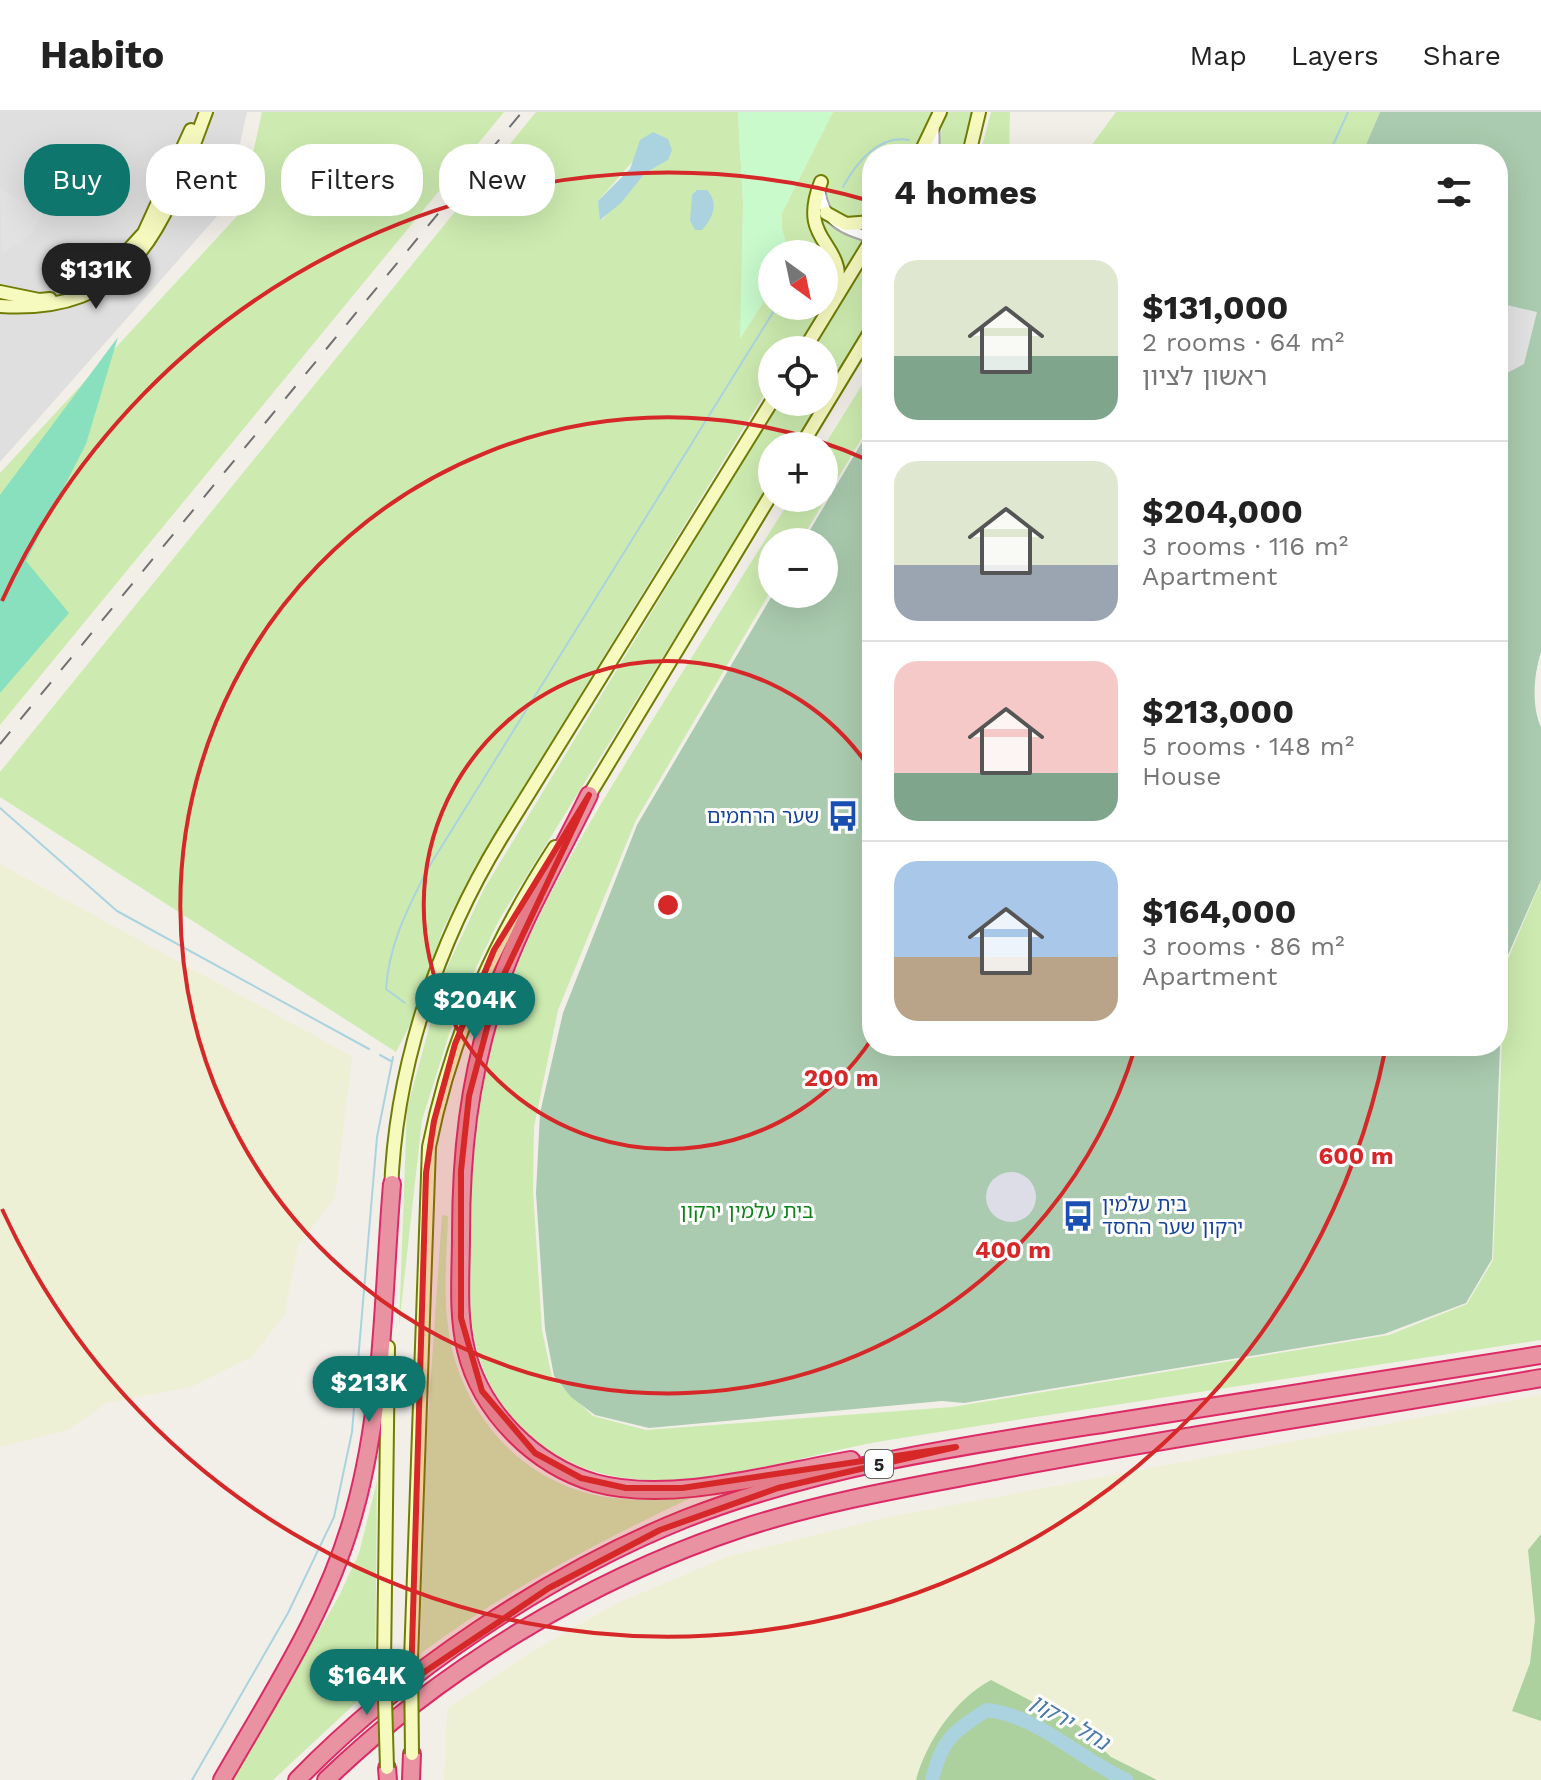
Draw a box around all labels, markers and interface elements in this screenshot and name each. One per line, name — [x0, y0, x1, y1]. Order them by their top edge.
text: Habito — [40, 33, 164, 77]
text: Map — [1190, 39, 1247, 72]
text: Layers — [1291, 39, 1379, 72]
text: Share — [1423, 39, 1501, 72]
chip: Buy — [24, 144, 130, 216]
chip: Rent — [146, 144, 265, 216]
chip: Filters — [281, 144, 423, 216]
chip: New — [439, 144, 555, 216]
icon: filters — [1432, 170, 1476, 214]
text: 4 homes — [894, 172, 1037, 212]
north arrow — [758, 240, 838, 320]
map controls — [758, 240, 838, 608]
pin: $131K — [40, 243, 152, 311]
text: $131K — [60, 254, 132, 284]
text: $131,000 — [1142, 287, 1289, 327]
icon: home — [958, 292, 1054, 388]
text: 2 rooms · 64 m² — [1142, 327, 1344, 357]
button: locate — [758, 336, 838, 416]
text: ראשון לציון — [1142, 361, 1267, 391]
button: + — [758, 432, 838, 512]
text: $204,000 — [1142, 491, 1303, 531]
icon: home — [958, 493, 1054, 589]
button: − — [758, 528, 838, 608]
text: 3 rooms · 116 m² — [1142, 531, 1348, 561]
text: Apartment — [1142, 561, 1278, 591]
text: $213,000 — [1142, 691, 1294, 731]
icon: home — [958, 693, 1054, 789]
text: 5 rooms · 148 m² — [1142, 731, 1354, 761]
text: House — [1142, 761, 1221, 791]
bus stop icon: שער הרחמים — [826, 799, 860, 833]
place label: שער הרחמים — [707, 804, 819, 828]
centre of rings — [654, 891, 682, 919]
text: $164,000 — [1142, 891, 1296, 931]
icon: home — [958, 893, 1054, 989]
text: 3 rooms · 86 m² — [1142, 931, 1344, 961]
text: Apartment — [1142, 961, 1278, 991]
pin: $204K — [419, 973, 531, 1041]
text: $204K — [433, 984, 517, 1014]
text: 200 m — [804, 1064, 878, 1092]
text: 600 m — [1318, 1142, 1394, 1170]
place label: בית עלמין ירקון שער החסד — [1102, 1192, 1243, 1239]
park label: בית עלמין ירקון — [680, 1199, 814, 1223]
bus stop icon: בית עלמין ירקון שער החסד — [1061, 1199, 1095, 1233]
text: 400 m — [975, 1236, 1051, 1264]
pin: $213K — [313, 1356, 425, 1424]
text: $213K — [331, 1367, 407, 1397]
road number: 5 — [865, 1450, 893, 1478]
pin: $164K — [311, 1649, 423, 1717]
text: $164K — [328, 1660, 406, 1690]
water label: נחל ירקון — [1026, 1689, 1115, 1756]

